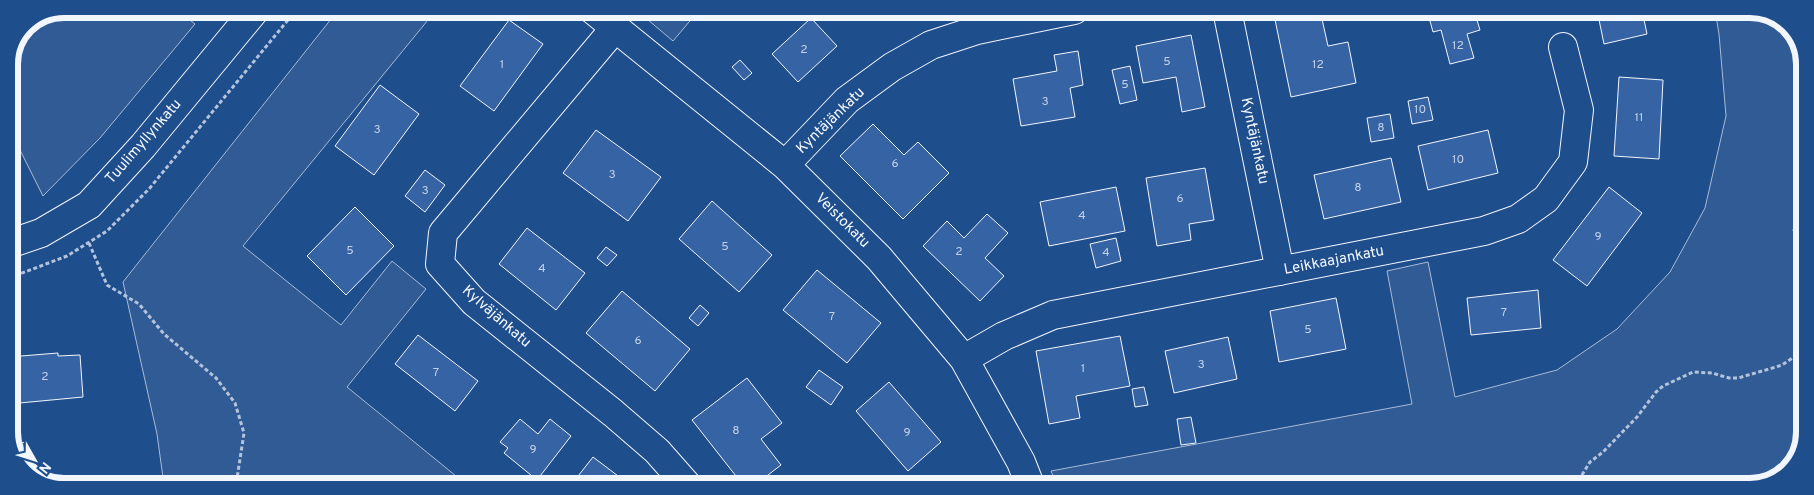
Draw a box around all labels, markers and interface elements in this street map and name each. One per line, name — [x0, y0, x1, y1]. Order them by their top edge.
house number: 12 — [1452, 38, 1464, 54]
house number: 2 — [800, 42, 808, 58]
house number: 5 — [1163, 54, 1171, 70]
house number: 1 — [500, 57, 504, 73]
house number: 12 — [1312, 57, 1324, 73]
house number: 5 — [1121, 77, 1129, 93]
street label: Kyntäjänkatu — [793, 84, 869, 158]
house number: 3 — [1041, 94, 1049, 110]
street label: Tuulimyllynkatu — [102, 95, 186, 189]
street label: Kyntäjänkatu — [1236, 96, 1272, 186]
house number: 10 — [1414, 102, 1426, 118]
house number: 11 — [1635, 110, 1643, 126]
house number: 8 — [1377, 120, 1385, 136]
house number: 3 — [373, 122, 381, 138]
house number: 10 — [1452, 152, 1464, 168]
house number: 6 — [891, 156, 899, 172]
house number: 3 — [608, 167, 616, 183]
house number: 8 — [1354, 180, 1362, 196]
house number: 3 — [421, 183, 429, 199]
street label: Veistokatu — [811, 190, 873, 252]
house number: 6 — [1176, 191, 1184, 207]
house number: 4 — [1078, 208, 1086, 224]
house number: 9 — [1594, 229, 1602, 245]
house number: 5 — [721, 239, 729, 255]
street label: Leikkaajankatu — [1282, 242, 1386, 280]
house number: 5 — [346, 243, 354, 259]
house number: 2 — [955, 244, 963, 260]
house number: 4 — [1102, 245, 1110, 261]
house number: 4 — [538, 261, 546, 277]
street label: Kylväjänkatu — [457, 282, 535, 352]
house number: 7 — [1501, 305, 1507, 321]
house number: 7 — [829, 309, 835, 325]
house number: 5 — [1304, 322, 1312, 338]
house number: 6 — [634, 333, 642, 349]
house number: 3 — [1197, 357, 1205, 373]
house number: 1 — [1081, 361, 1085, 377]
house number: 7 — [433, 365, 439, 381]
house number: 2 — [41, 369, 49, 385]
house number: 8 — [732, 423, 740, 439]
house number: 9 — [903, 425, 911, 441]
north arrow — [10, 435, 60, 485]
house number: 9 — [529, 442, 537, 458]
text: N — [34, 458, 54, 476]

